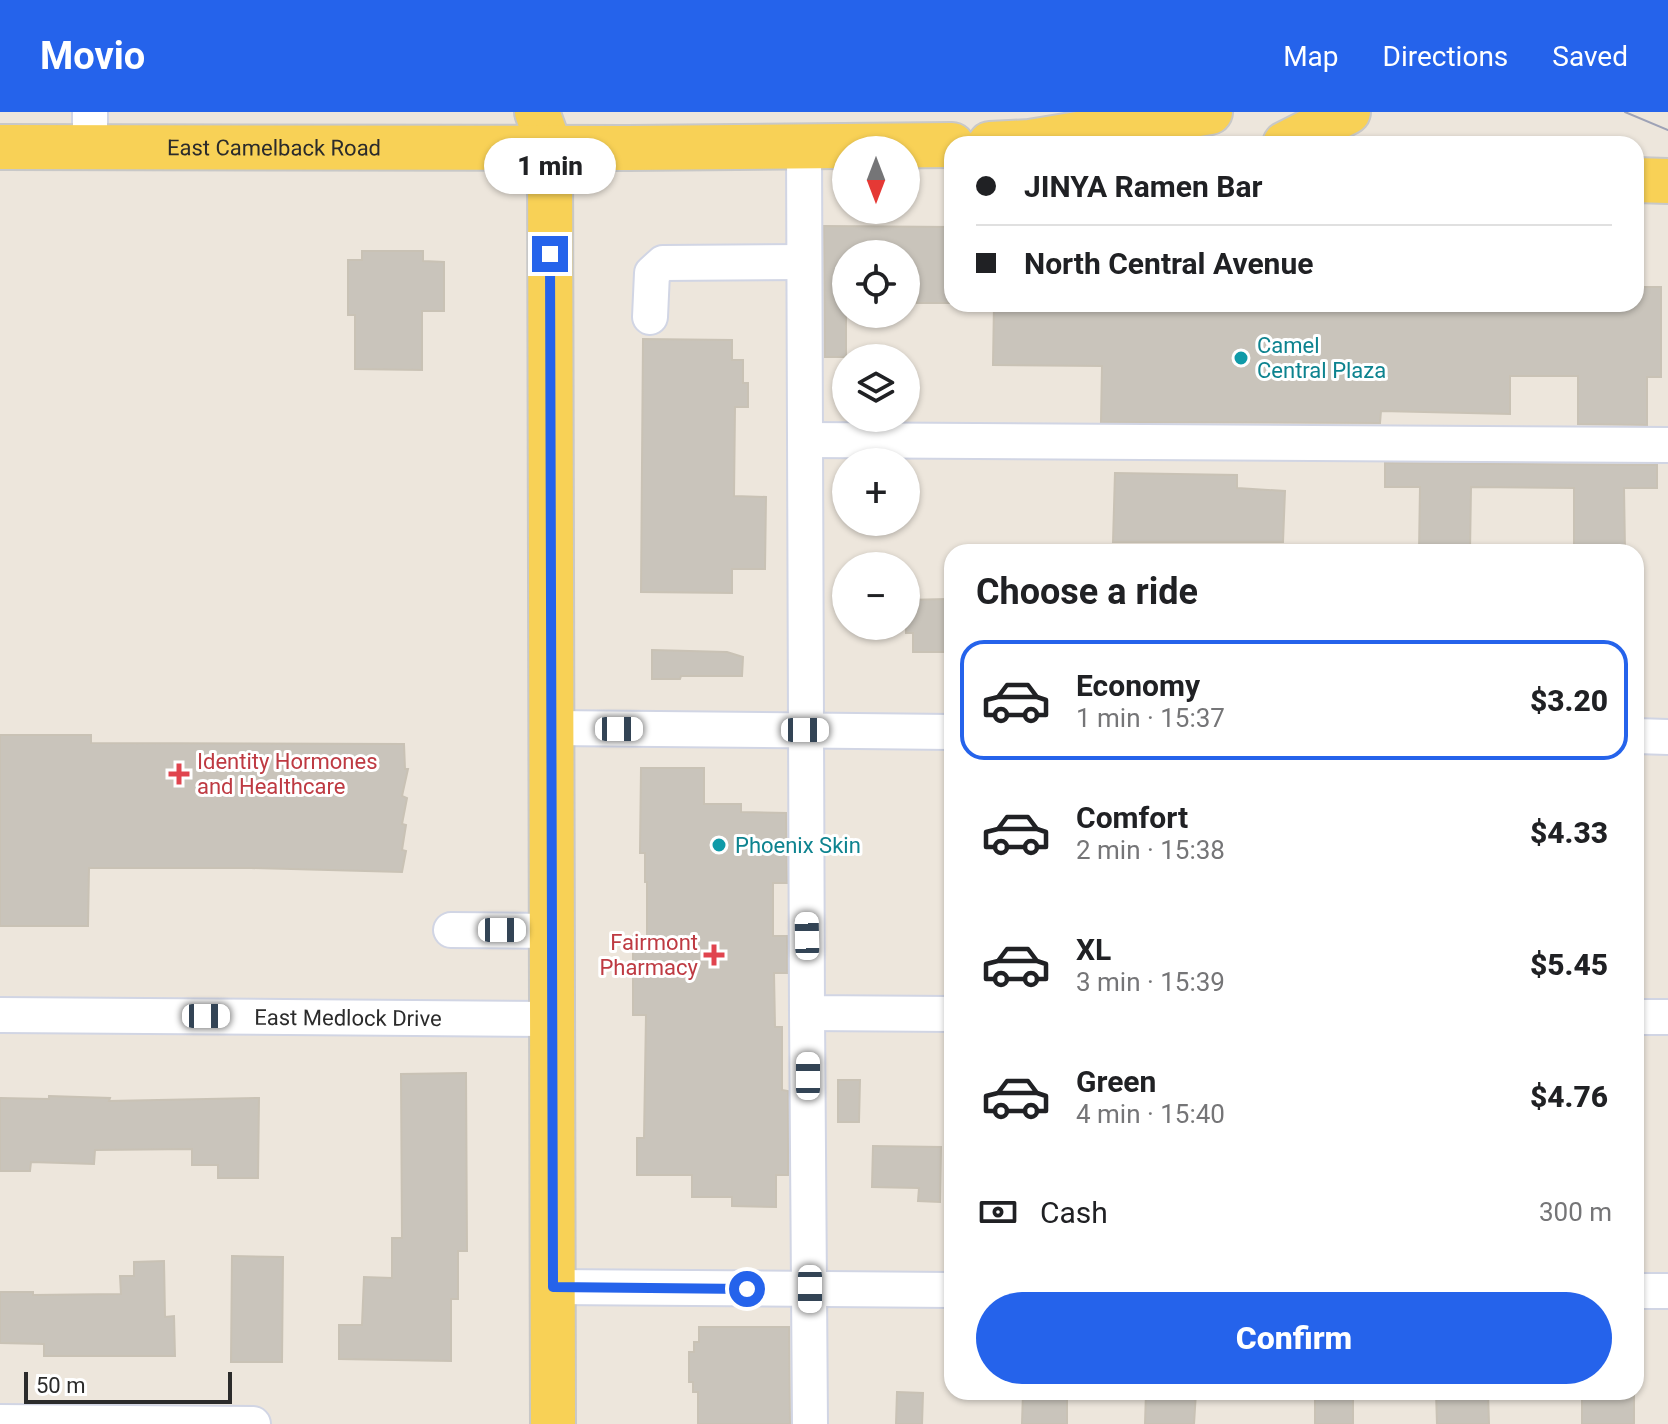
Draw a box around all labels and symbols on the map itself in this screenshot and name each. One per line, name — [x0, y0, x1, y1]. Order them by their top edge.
street label: East Camelback Road — [167, 135, 381, 161]
north arrow — [832, 136, 920, 224]
callout: 1 min — [484, 138, 616, 194]
route end — [532, 236, 568, 272]
place label: Camel Central Plaza — [1257, 333, 1386, 383]
marker: Camel Central Plaza — [1232, 349, 1250, 367]
car — [595, 717, 643, 741]
car — [781, 718, 829, 742]
place label: Identity Hormones and Healthcare — [197, 749, 378, 799]
marker: Identity Hormones and Healthcare — [168, 763, 190, 785]
place label: Phoenix Skin — [735, 833, 861, 858]
marker: Phoenix Skin — [710, 836, 728, 854]
car — [795, 912, 819, 960]
car — [478, 918, 526, 942]
place label: Fairmont Pharmacy — [599, 930, 699, 980]
marker: Fairmont Pharmacy — [705, 946, 723, 964]
car — [182, 1004, 230, 1028]
street label: East Medlock Drive — [254, 1005, 442, 1031]
car — [796, 1052, 820, 1100]
car — [798, 1265, 822, 1313]
route start — [729, 1271, 765, 1307]
scale bar — [24, 1368, 232, 1404]

